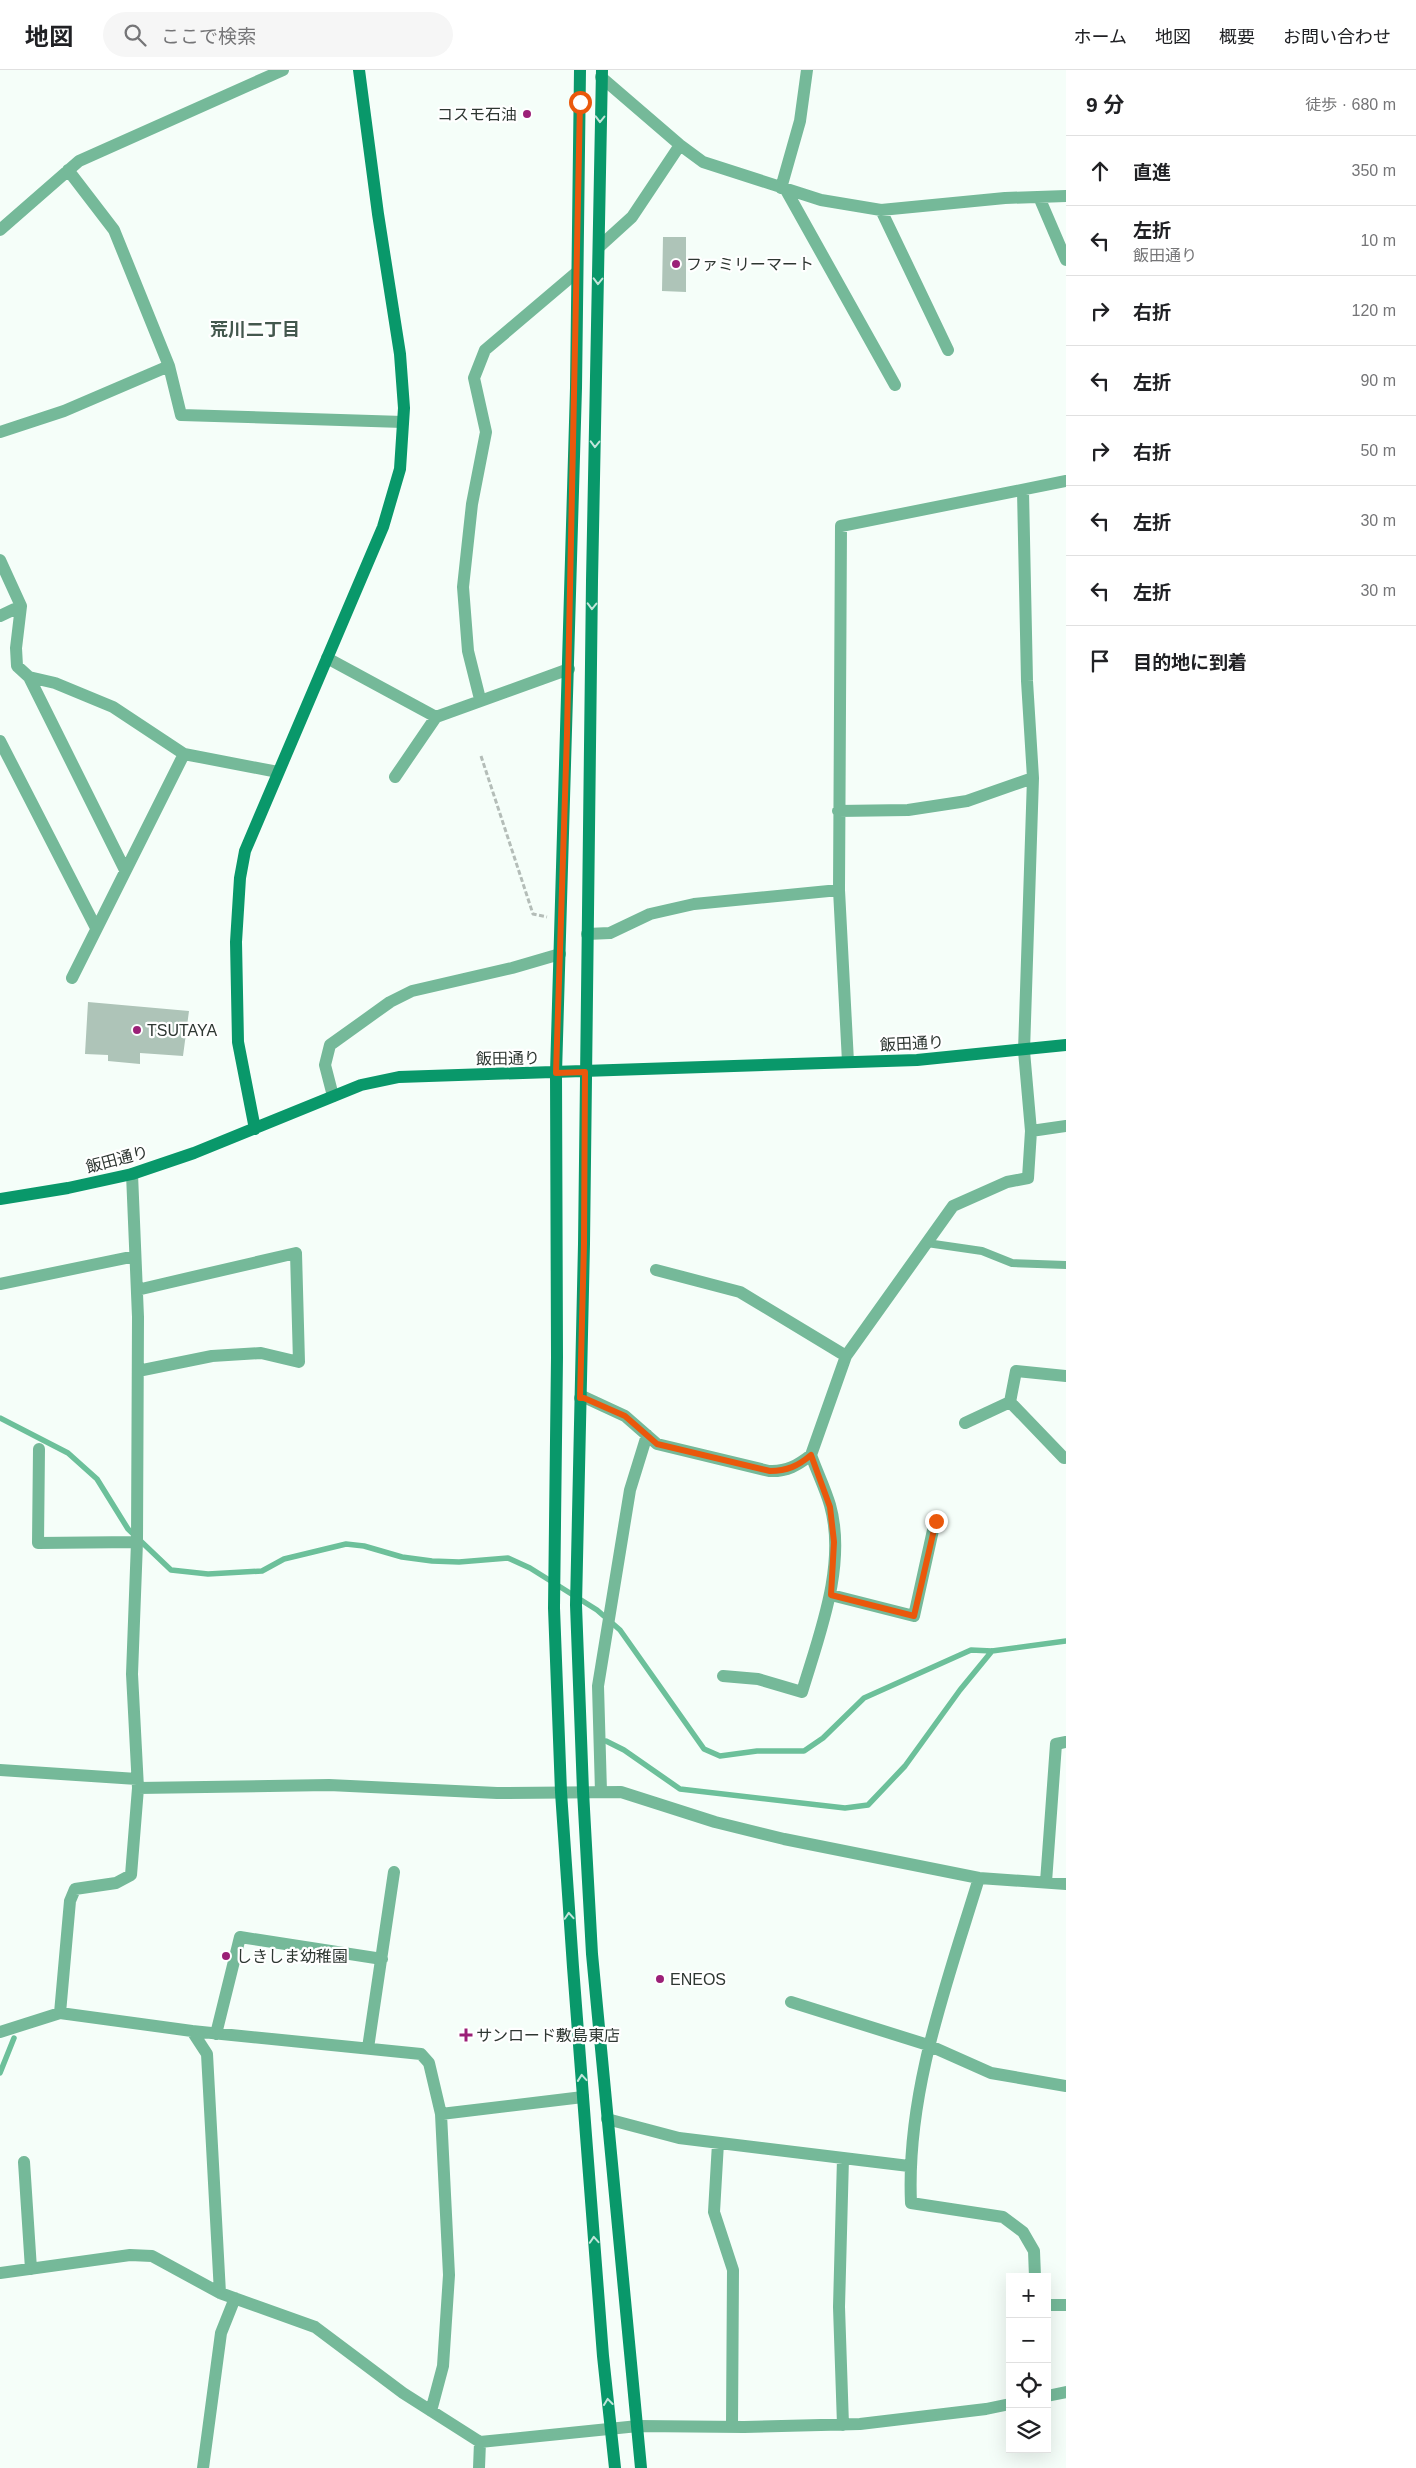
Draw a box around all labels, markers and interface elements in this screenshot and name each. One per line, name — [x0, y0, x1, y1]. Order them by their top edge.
search box — [103, 12, 453, 57]
icon: search — [121, 21, 149, 49]
text: 地図 — [25, 23, 73, 50]
text: ここで検索 — [161, 26, 256, 47]
text: ホーム — [1074, 27, 1127, 47]
text: 地図 — [1155, 27, 1191, 47]
text: 概要 — [1219, 27, 1255, 47]
text: お問い合わせ — [1283, 27, 1391, 47]
route start — [569, 91, 592, 114]
text: 9 分 — [1086, 93, 1125, 116]
text: 徒歩 · 680 m — [1305, 96, 1396, 113]
place label: コスモ石油 — [437, 106, 517, 123]
marker: コスモ石油 — [521, 108, 533, 120]
one-way arrow — [595, 115, 605, 123]
icon: ahead — [1086, 157, 1114, 185]
text: 直進 — [1133, 162, 1171, 183]
text: 350 m — [1352, 162, 1396, 179]
text: 左折 — [1133, 220, 1171, 241]
icon: left — [1086, 227, 1114, 255]
text: 10 m — [1360, 232, 1396, 249]
text: 飯田通り — [1133, 247, 1197, 264]
place label: ファミリーマート — [686, 256, 814, 273]
marker: ファミリーマート — [670, 258, 682, 270]
one-way arrow — [593, 278, 603, 285]
icon: right — [1086, 297, 1114, 325]
text: 右折 — [1133, 302, 1171, 323]
text: 120 m — [1352, 302, 1396, 319]
district label: 荒川二丁目 — [210, 320, 300, 340]
icon: left — [1086, 367, 1114, 395]
text: 左折 — [1133, 372, 1171, 393]
text: 90 m — [1360, 372, 1396, 389]
icon: right — [1086, 437, 1114, 465]
one-way arrow — [590, 440, 600, 448]
text: 右折 — [1133, 442, 1171, 463]
text: 50 m — [1360, 442, 1396, 459]
icon: left — [1086, 507, 1114, 535]
text: 左折 — [1133, 512, 1171, 533]
text: 30 m — [1360, 512, 1396, 529]
icon: left — [1086, 577, 1114, 605]
text: 左折 — [1133, 582, 1171, 603]
text: 30 m — [1360, 582, 1396, 599]
one-way arrow — [587, 602, 597, 610]
icon: arrive — [1086, 647, 1114, 675]
text: 目的地に到着 — [1133, 652, 1247, 673]
place label: TSUTAYA — [147, 1022, 218, 1039]
marker: TSUTAYA — [131, 1024, 143, 1036]
street label: 飯田通り — [880, 1033, 944, 1054]
street label: 飯田通り — [476, 1049, 540, 1068]
street label: 飯田通り — [84, 1143, 150, 1176]
route end — [925, 1510, 948, 1533]
one-way arrow — [564, 1912, 575, 1920]
place label: しきしま幼稚園 — [236, 1948, 348, 1965]
marker: しきしま幼稚園 — [220, 1950, 232, 1962]
place label: ENEOS — [670, 1971, 726, 1988]
marker: ENEOS — [654, 1973, 666, 1985]
place label: サンロード敷島東店 — [476, 2027, 620, 2044]
marker: サンロード敷島東店 — [460, 2029, 472, 2041]
one-way arrow — [577, 2074, 588, 2082]
one-way arrow — [589, 2236, 600, 2244]
map controls — [1006, 2273, 1051, 2453]
button: + — [1006, 2273, 1051, 2318]
button: − — [1006, 2318, 1051, 2363]
button: locate — [1006, 2363, 1051, 2408]
one-way arrow — [603, 2398, 614, 2406]
button: layers — [1006, 2408, 1051, 2453]

